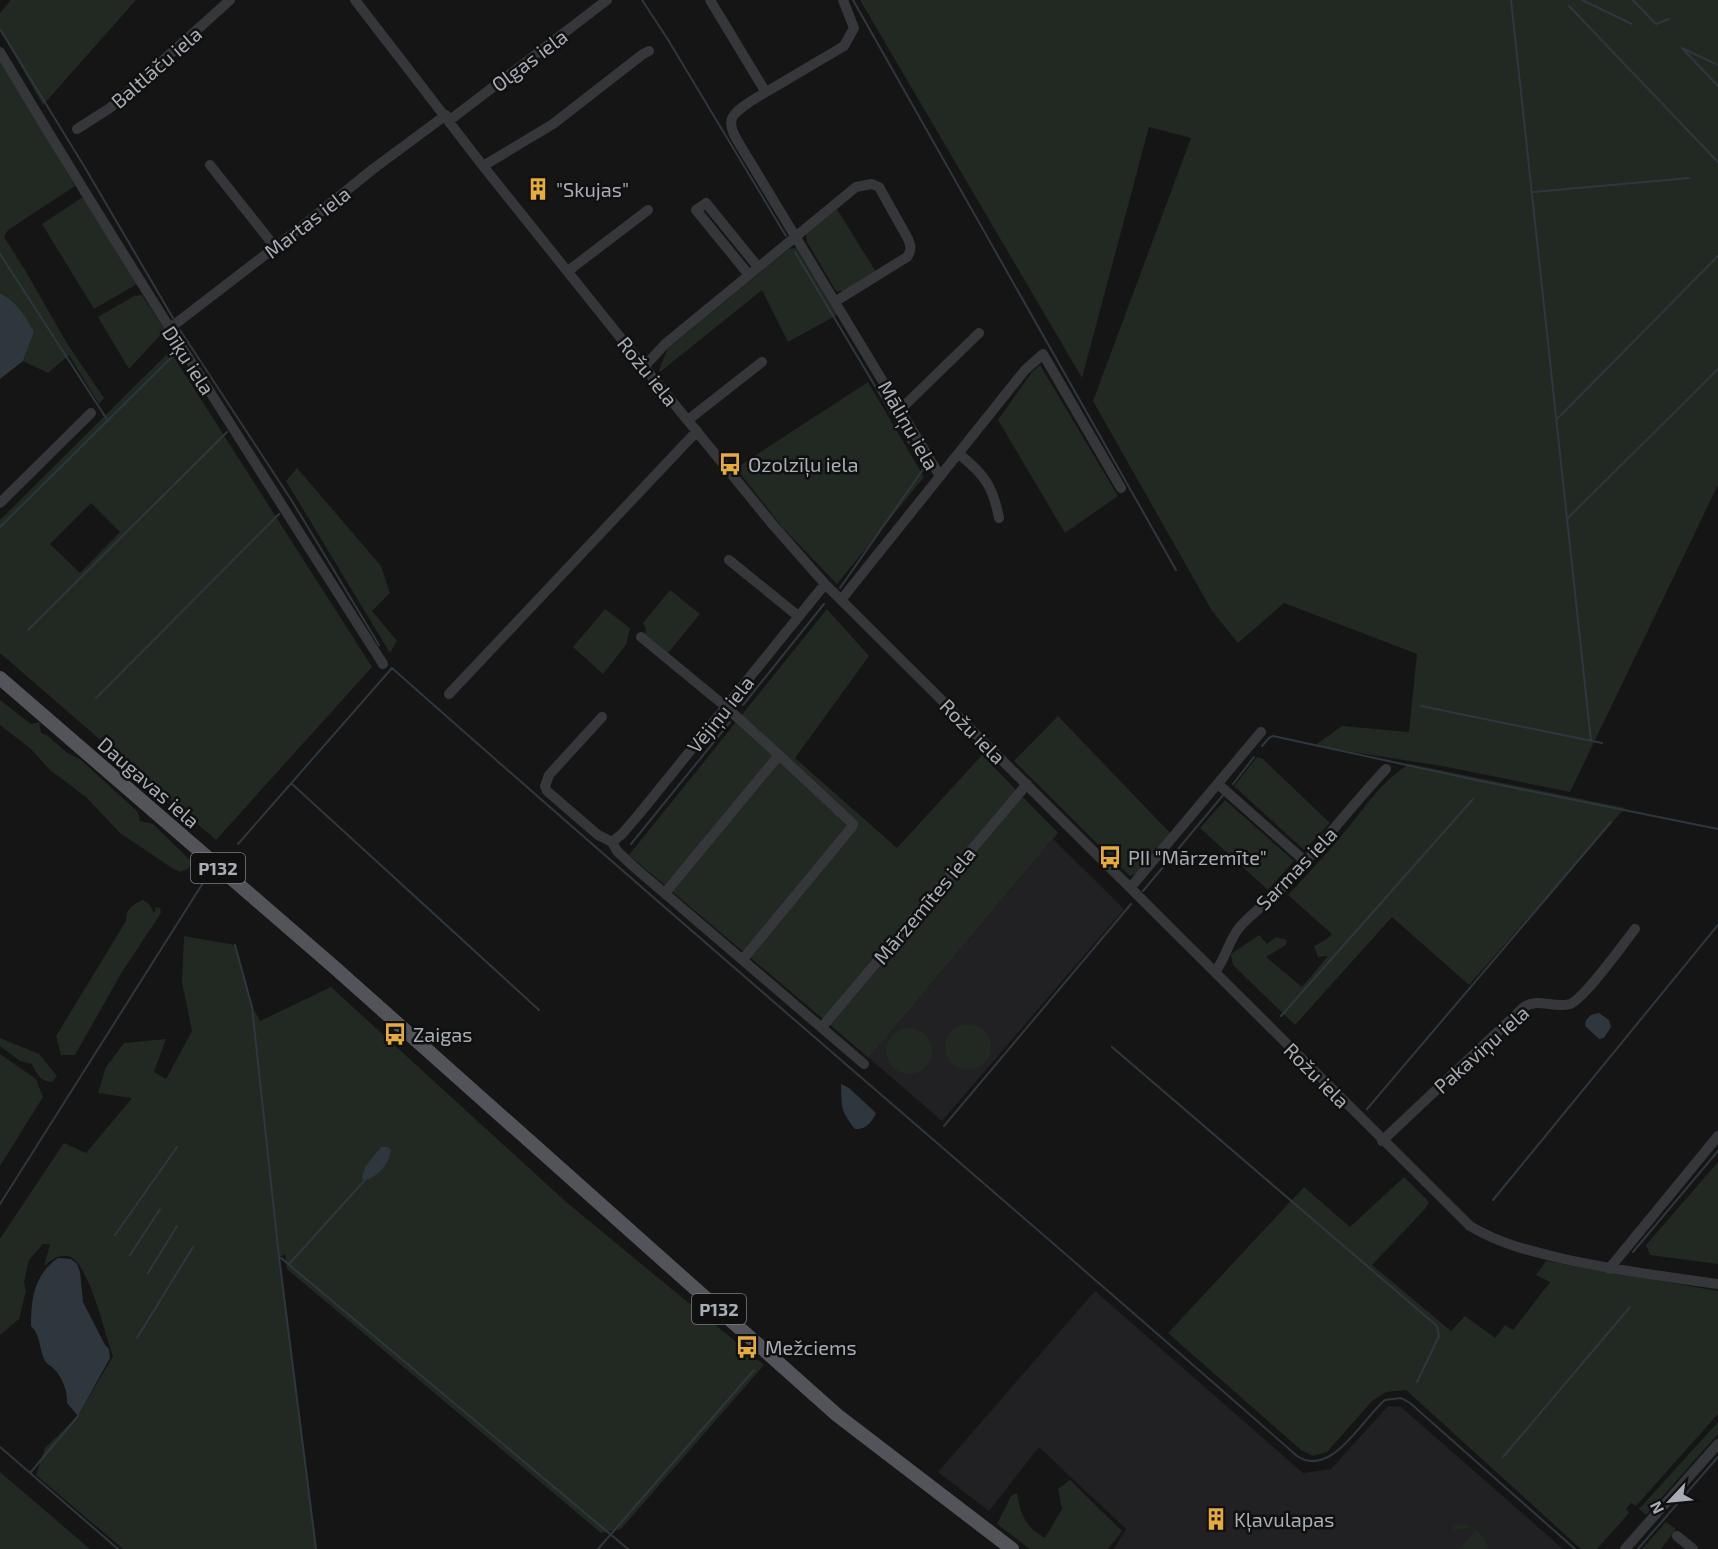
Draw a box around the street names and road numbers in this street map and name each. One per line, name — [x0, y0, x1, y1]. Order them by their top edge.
street label: Baltlāču iela — [106, 21, 206, 113]
street label: Olgas iela — [486, 24, 572, 96]
street label: Martas iela — [259, 181, 355, 263]
street label: Dīķu iela — [156, 321, 220, 400]
street label: Rožu iela — [613, 331, 683, 411]
street label: Māliņu iela — [872, 376, 944, 475]
street label: Vējiņu iela — [682, 671, 760, 759]
street label: Rožu iela — [935, 693, 1011, 769]
street label: Daugavas iela — [93, 731, 205, 833]
street label: Sarmas iela — [1251, 822, 1341, 914]
street label: Mārzemītes iela — [868, 842, 980, 968]
road number: P132 — [191, 853, 245, 883]
street label: Pakaviņu iela — [1429, 1000, 1535, 1099]
street label: Rožu iela — [1279, 1037, 1355, 1113]
road number: P132 — [692, 1294, 746, 1324]

